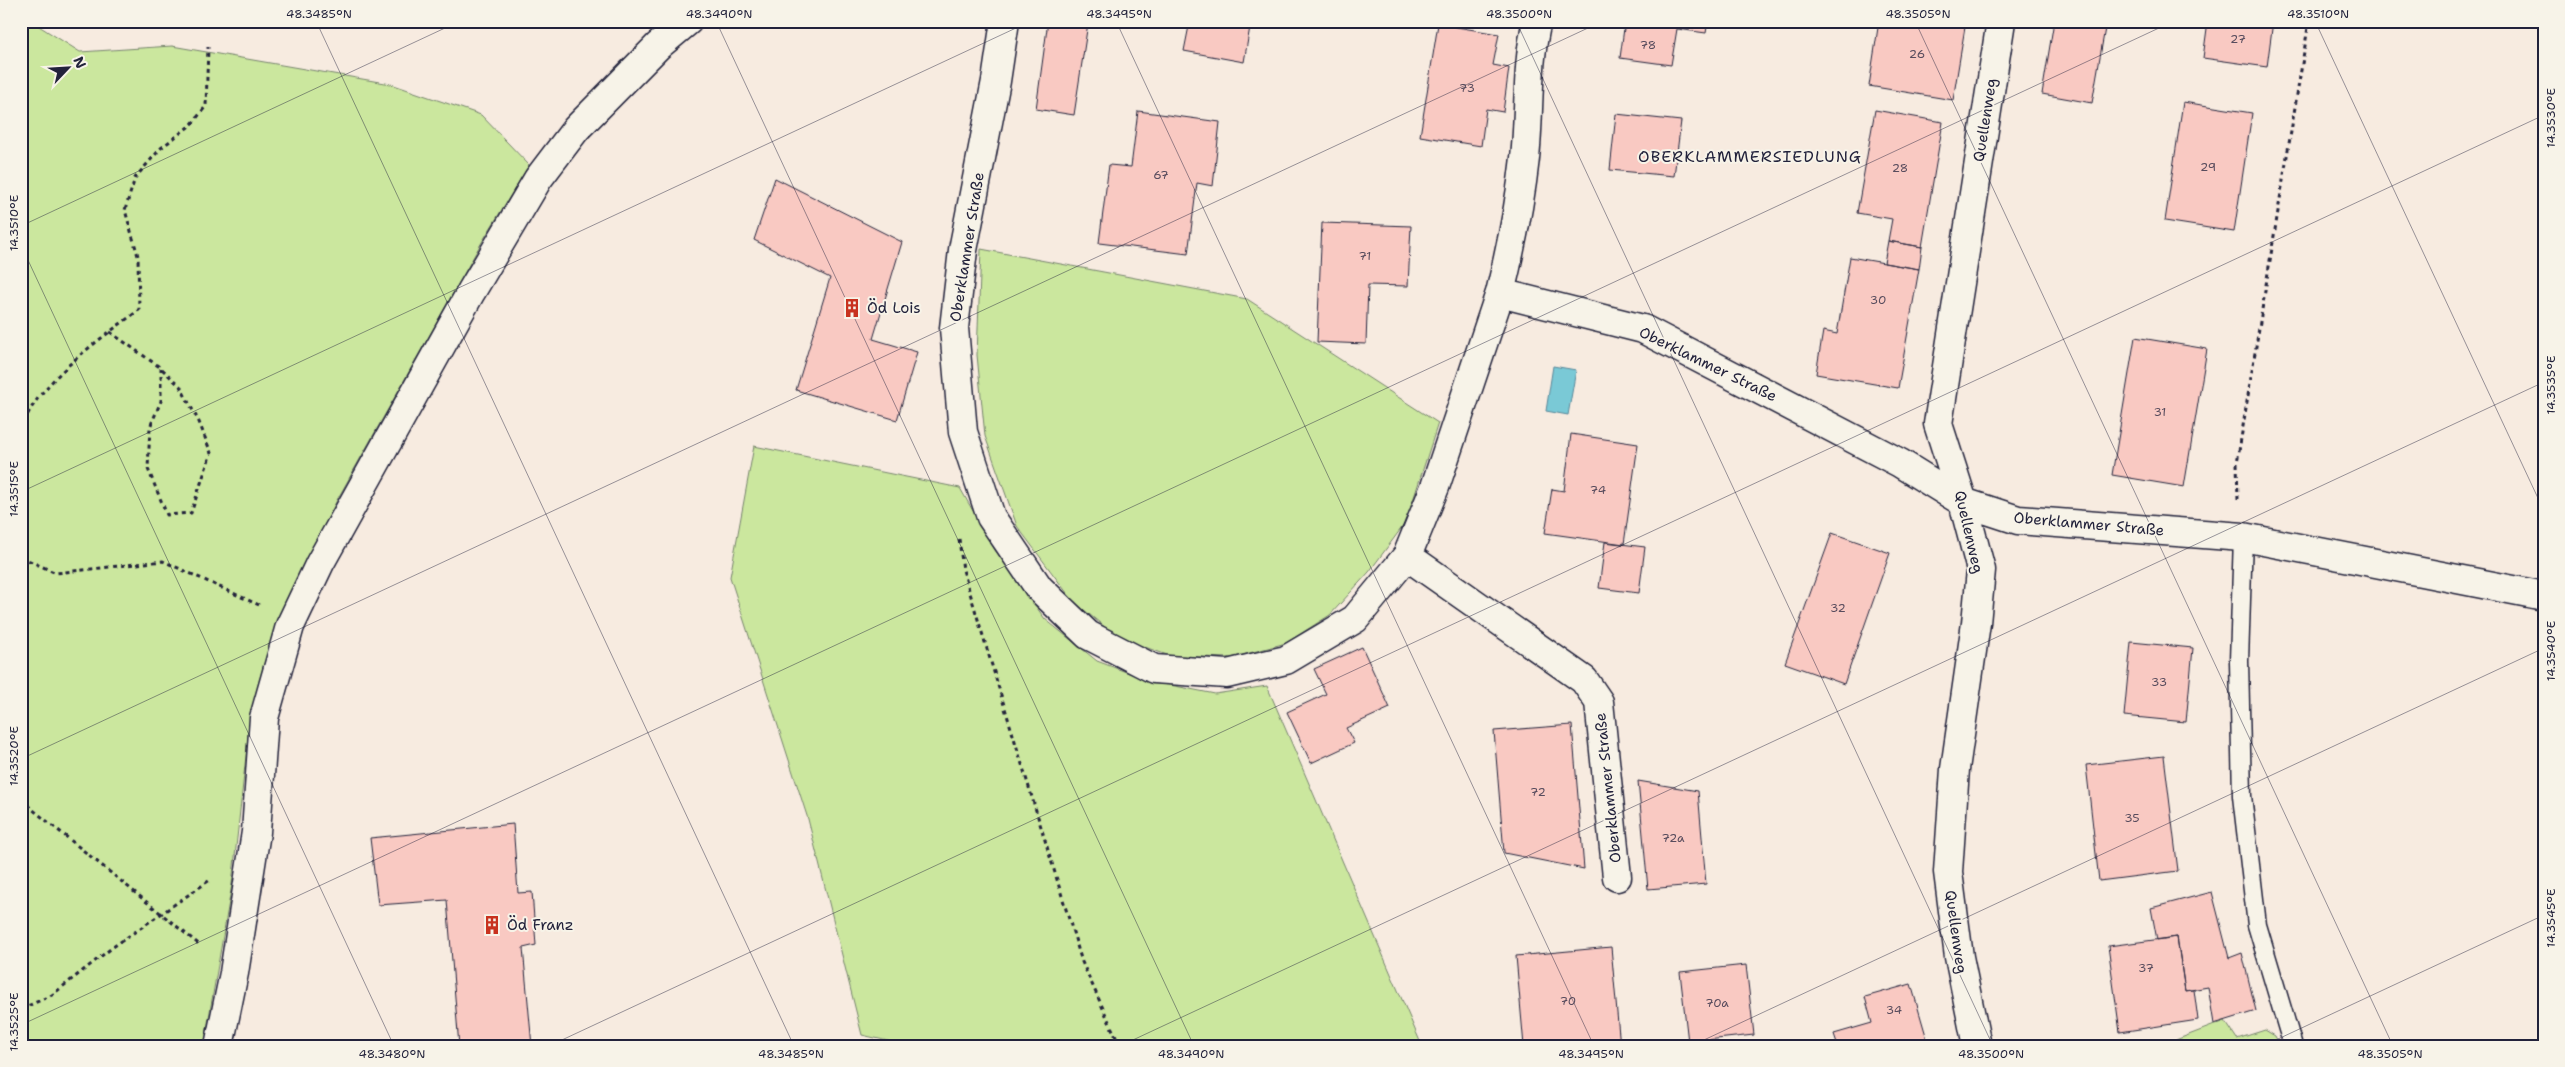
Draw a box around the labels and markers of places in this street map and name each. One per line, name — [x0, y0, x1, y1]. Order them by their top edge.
building icon: Öd Lois — [841, 297, 863, 319]
place label: Öd Lois — [867, 298, 921, 318]
building icon: Öd Franz — [481, 914, 503, 936]
place label: Öd Franz — [507, 915, 574, 935]

